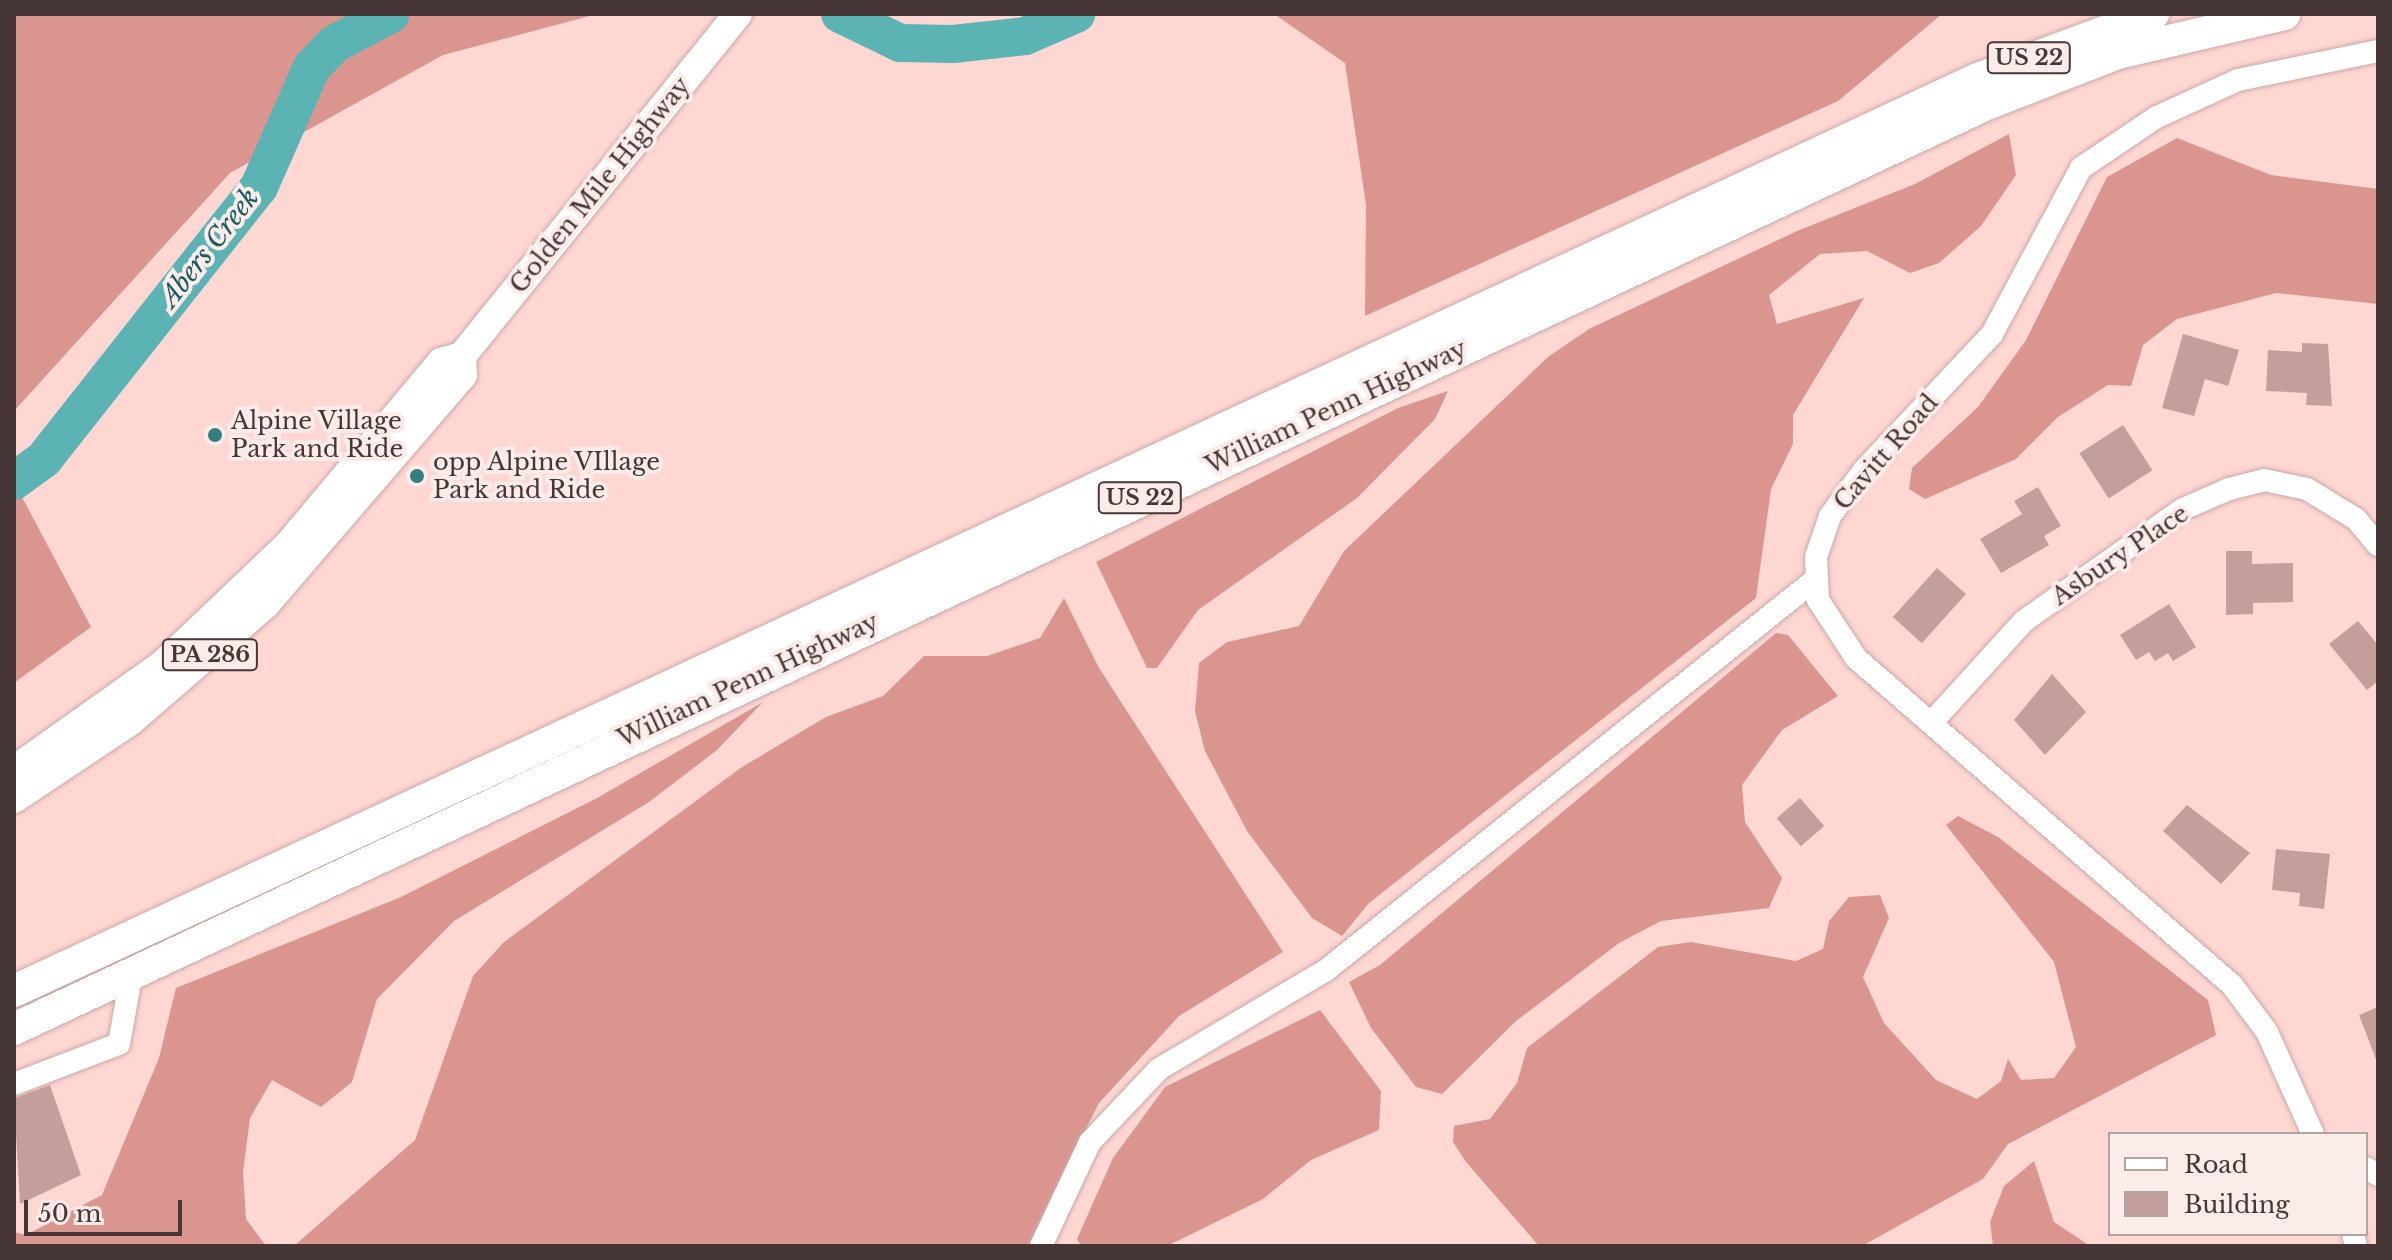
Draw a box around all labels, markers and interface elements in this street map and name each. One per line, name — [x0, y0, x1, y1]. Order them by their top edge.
road number: US 22 — [1985, 40, 2073, 76]
street label: Golden Mile Highway — [504, 71, 696, 299]
water label: Abers Creek — [154, 183, 266, 313]
street label: William Penn Highway — [1201, 334, 1471, 480]
street label: Cavitt Road — [1828, 388, 1944, 516]
place label: Alpine Village Park and Ride — [231, 407, 404, 463]
marker: Alpine Village Park and Ride — [206, 426, 224, 444]
place label: opp Alpine VIllage Park and Ride — [433, 448, 662, 504]
marker: opp Alpine VIllage Park and Ride — [408, 467, 426, 485]
road number: US 22 — [1096, 480, 1184, 516]
street label: Asbury Place — [2046, 499, 2194, 611]
street label: William Penn Highway — [613, 607, 883, 753]
road number: PA 286 — [160, 637, 260, 673]
legend — [2108, 1132, 2368, 1236]
text: Road — [2184, 1150, 2248, 1179]
scale bar — [28, 1184, 186, 1234]
text: Building — [2184, 1190, 2290, 1219]
text: 50 m — [38, 1199, 101, 1228]

